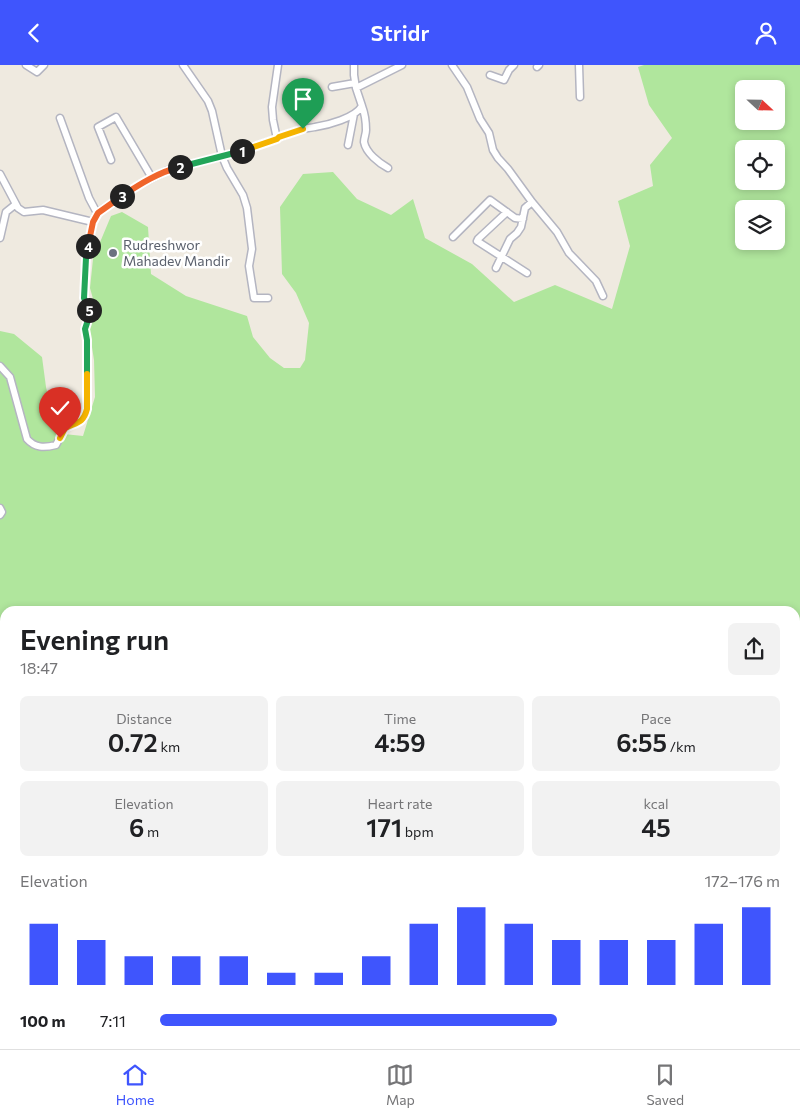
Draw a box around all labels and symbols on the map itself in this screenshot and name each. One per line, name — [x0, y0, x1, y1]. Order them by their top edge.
pin — [282, 78, 324, 129]
north arrow — [735, 80, 785, 130]
pin: 1 — [230, 139, 254, 163]
pin: 2 — [168, 155, 192, 179]
pin: 3 — [110, 183, 134, 209]
pin: 4 — [76, 233, 100, 259]
place label: Rudreshwor Mahadev Mandir — [123, 236, 230, 269]
marker: Rudreshwor Mahadev Mandir — [107, 247, 119, 259]
pin: 5 — [76, 297, 102, 323]
pin — [39, 387, 81, 438]

